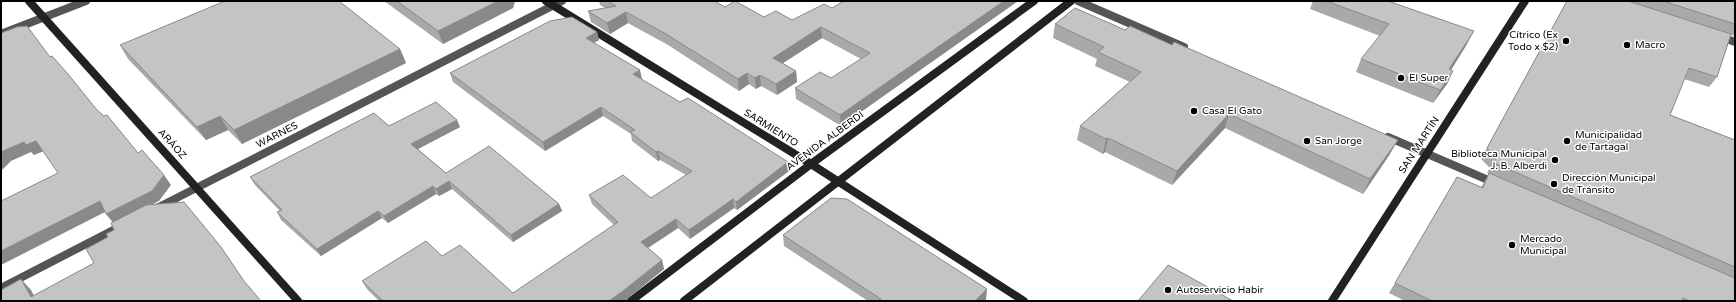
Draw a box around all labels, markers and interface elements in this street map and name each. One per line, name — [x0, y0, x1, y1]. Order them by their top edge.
place label: Cítrico (Ex Todo x $2) — [1508, 29, 1558, 53]
marker: Cítrico (Ex Todo x $2) — [1561, 36, 1571, 46]
place label: Macro — [1635, 39, 1665, 51]
marker: Macro — [1622, 40, 1632, 50]
place label: El Super — [1409, 72, 1449, 84]
marker: El Super — [1396, 73, 1406, 83]
place label: Casa El Gato — [1202, 105, 1262, 117]
marker: Casa El Gato — [1189, 106, 1199, 116]
street label: SARMIENTO — [742, 107, 800, 149]
street label: AVENIDA ALBERDI — [784, 109, 866, 173]
street label: SAN MARTÍN — [1396, 114, 1442, 176]
street label: WARNES — [254, 119, 300, 151]
street label: ARÁOZ — [155, 126, 189, 162]
place label: Municipalidad de Tartagal — [1575, 129, 1642, 153]
place label: San Jorge — [1315, 135, 1362, 147]
marker: San Jorge — [1302, 136, 1312, 146]
marker: Municipalidad de Tartagal — [1562, 136, 1572, 146]
place label: Biblioteca Municipal J. B. Alberdi — [1451, 148, 1547, 172]
marker: Biblioteca Municipal J. B. Alberdi — [1550, 155, 1560, 165]
place label: Dirección Municipal de Tránsito — [1562, 172, 1656, 196]
marker: Dirección Municipal de Tránsito — [1549, 179, 1559, 189]
place label: Mercado Municipal — [1520, 233, 1566, 257]
marker: Mercado Municipal — [1507, 240, 1517, 250]
place label: Autoservicio Habir — [1176, 284, 1264, 296]
marker: Autoservicio Habir — [1163, 285, 1173, 295]

